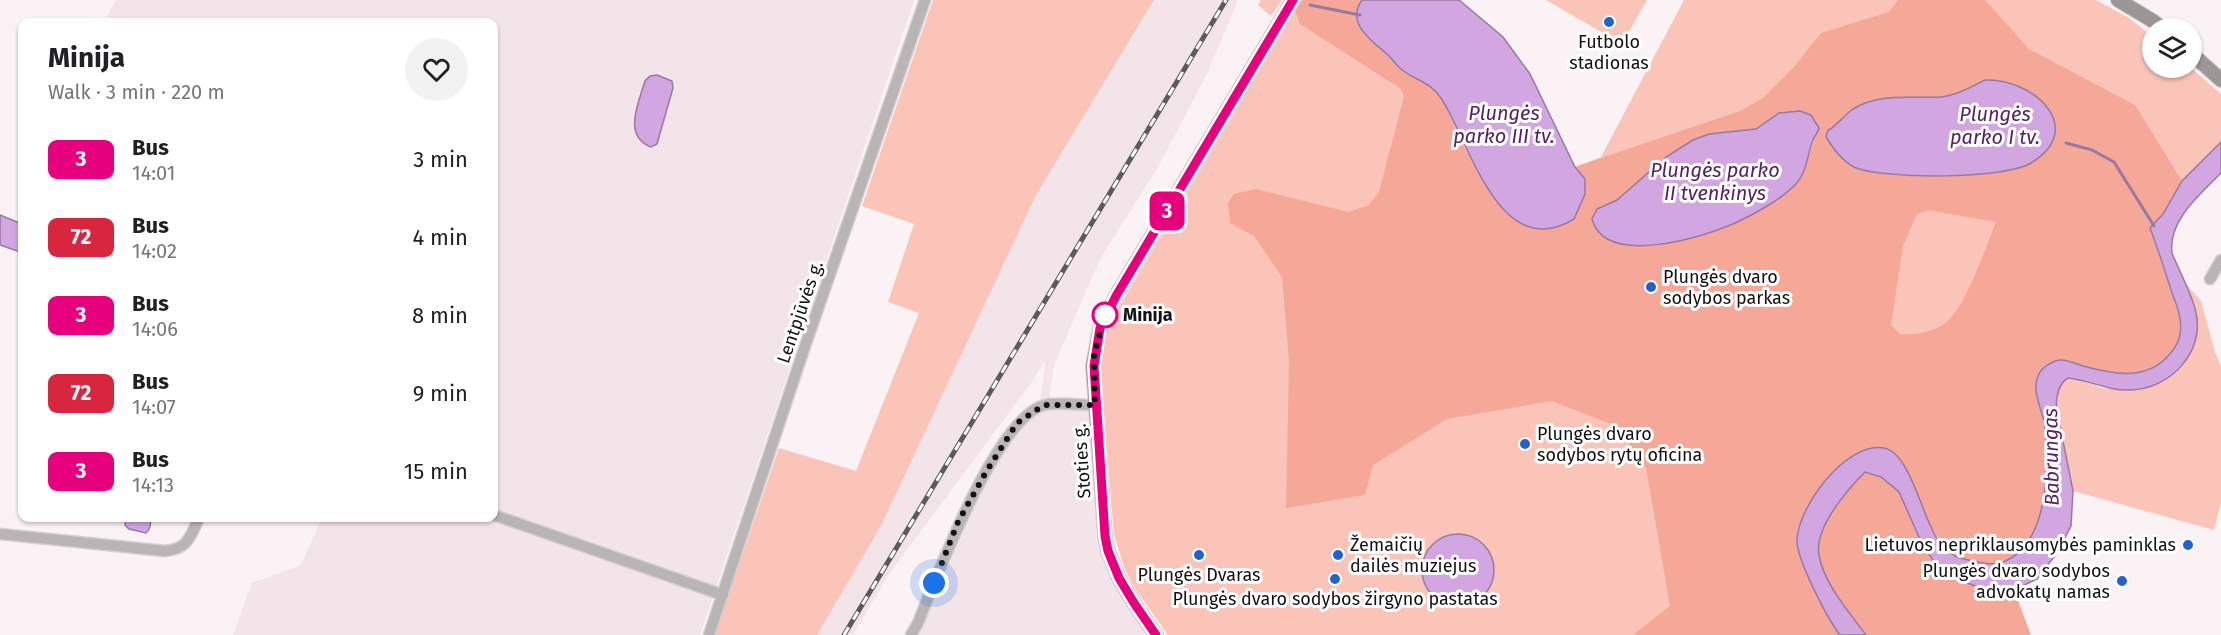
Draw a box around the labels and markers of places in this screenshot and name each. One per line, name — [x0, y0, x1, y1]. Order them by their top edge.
marker: Futbolo stadionas — [1602, 15, 1616, 29]
place label: Futbolo stadionas — [1569, 31, 1649, 74]
place label: Plungės dvaro sodybos parkas — [1663, 266, 1790, 309]
marker: Plungės dvaro sodybos parkas — [1644, 280, 1658, 294]
marker: Minija — [1092, 302, 1118, 328]
place label: Minija — [1123, 304, 1173, 326]
place label: Plungės dvaro sodybos rytų oficina — [1537, 423, 1702, 466]
marker: Plungės dvaro sodybos rytų oficina — [1518, 437, 1532, 451]
place label: Žemaičių dailės muziejus — [1350, 534, 1476, 577]
place label: Lietuvos nepriklausomybės paminklas — [1864, 534, 2176, 556]
marker: Lietuvos nepriklausomybės paminklas — [2181, 538, 2195, 552]
marker: Plungės Dvaras — [1192, 548, 1206, 562]
marker: Žemaičių dailės muziejus — [1331, 548, 1345, 562]
place label: Plungės dvaro sodybos advokatų namas — [1922, 560, 2110, 603]
place label: Plungės Dvaras — [1138, 564, 1260, 586]
marker: Plungės dvaro sodybos žirgyno pastatas — [1328, 572, 1342, 586]
marker: Plungės dvaro sodybos advokatų namas — [2115, 574, 2129, 588]
place label: Plungės dvaro sodybos žirgyno pastatas — [1172, 588, 1498, 610]

